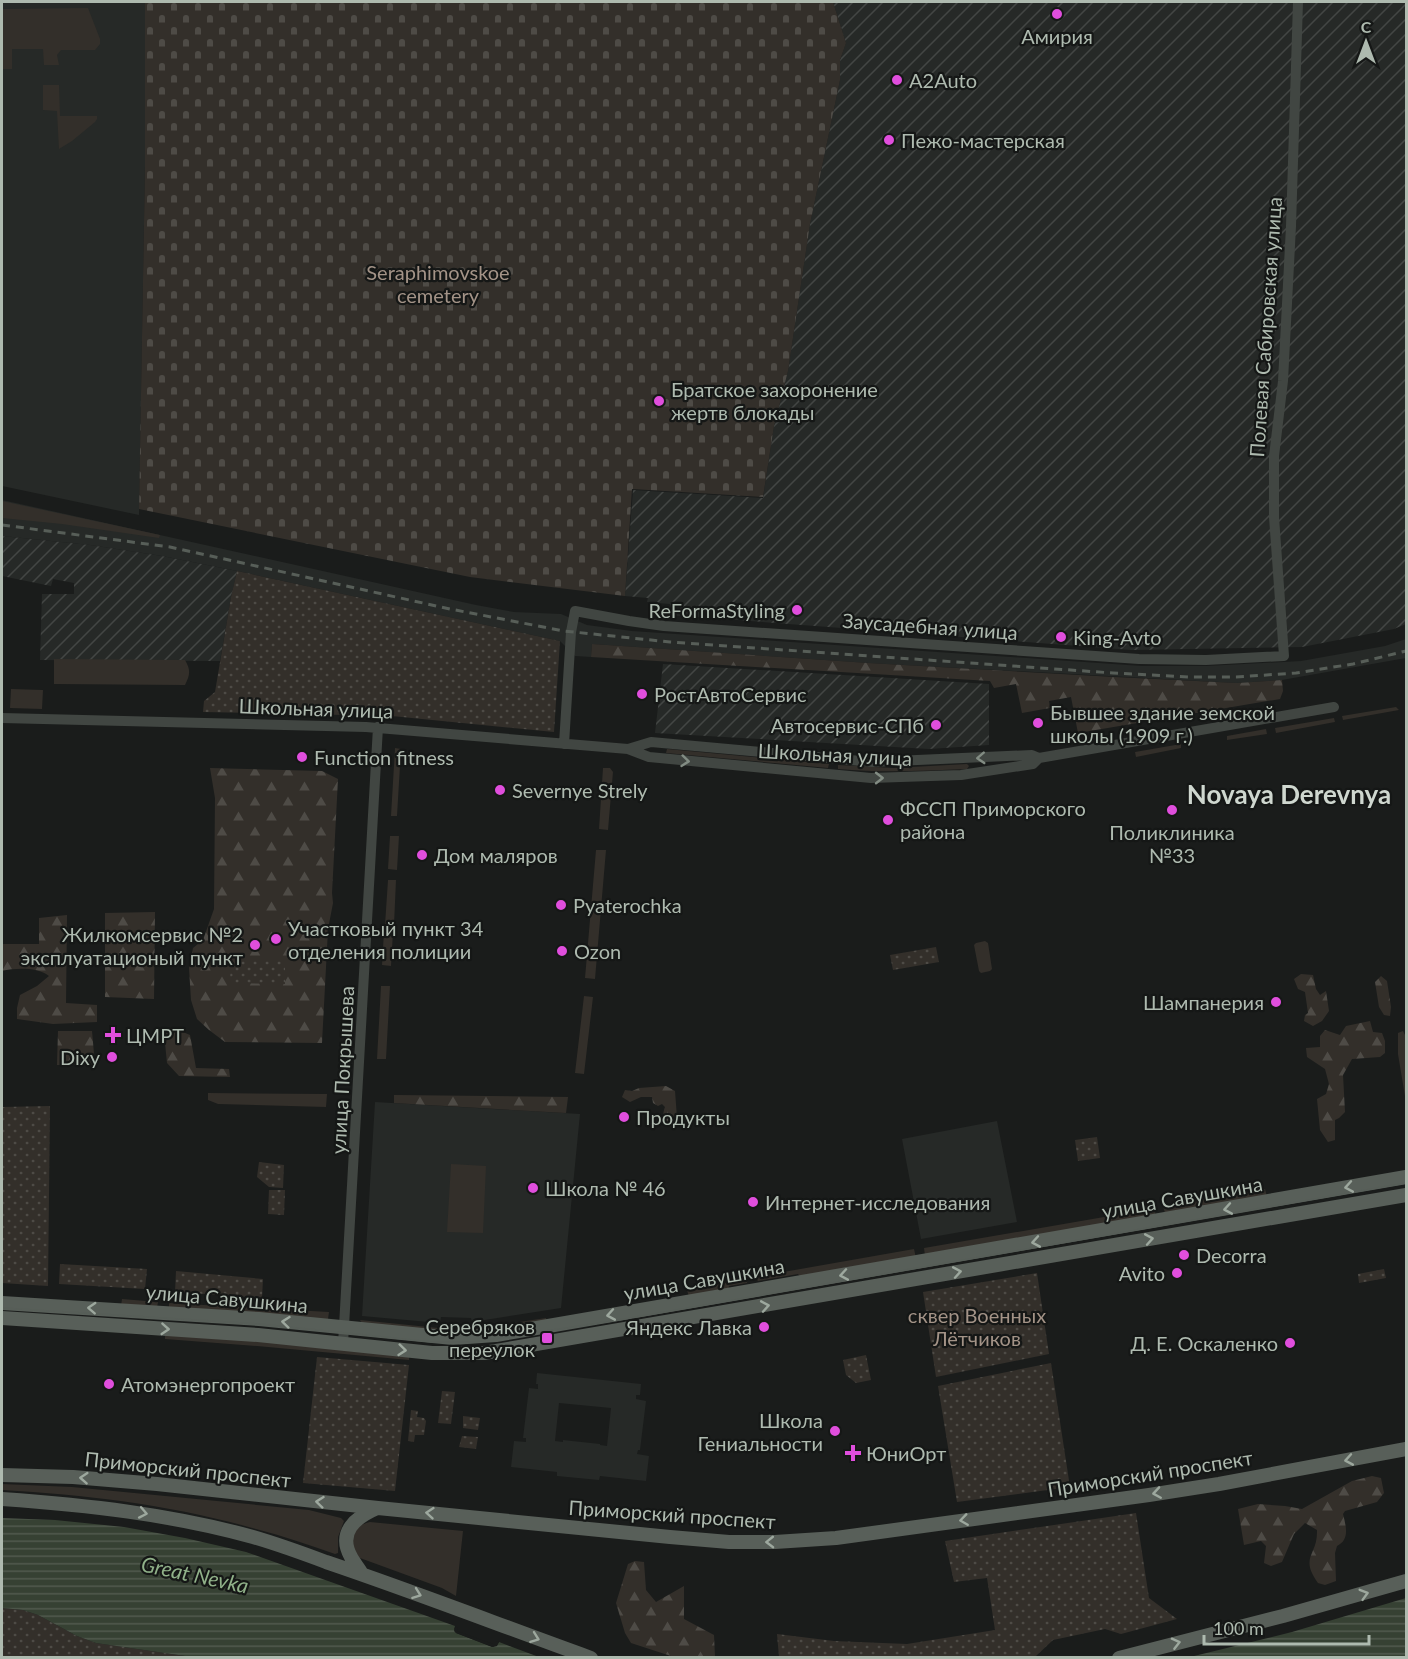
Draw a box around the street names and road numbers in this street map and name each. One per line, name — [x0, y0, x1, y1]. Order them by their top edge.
street label: Полевая Сабировская улица — [1244, 196, 1286, 458]
street label: Заусадебная улица — [841, 608, 1019, 644]
street label: Школьная улица — [238, 693, 394, 723]
street label: Школьная улица — [757, 738, 913, 770]
street label: улица Покрышева — [326, 985, 358, 1155]
street label: улица Савушкина — [1100, 1171, 1264, 1223]
street label: улица Савушкина — [622, 1253, 786, 1305]
street label: улица Савушкина — [145, 1279, 309, 1317]
street label: Приморский проспект — [1046, 1445, 1254, 1501]
street label: Приморский проспект — [84, 1446, 292, 1492]
street label: Приморский проспект — [568, 1495, 776, 1533]

